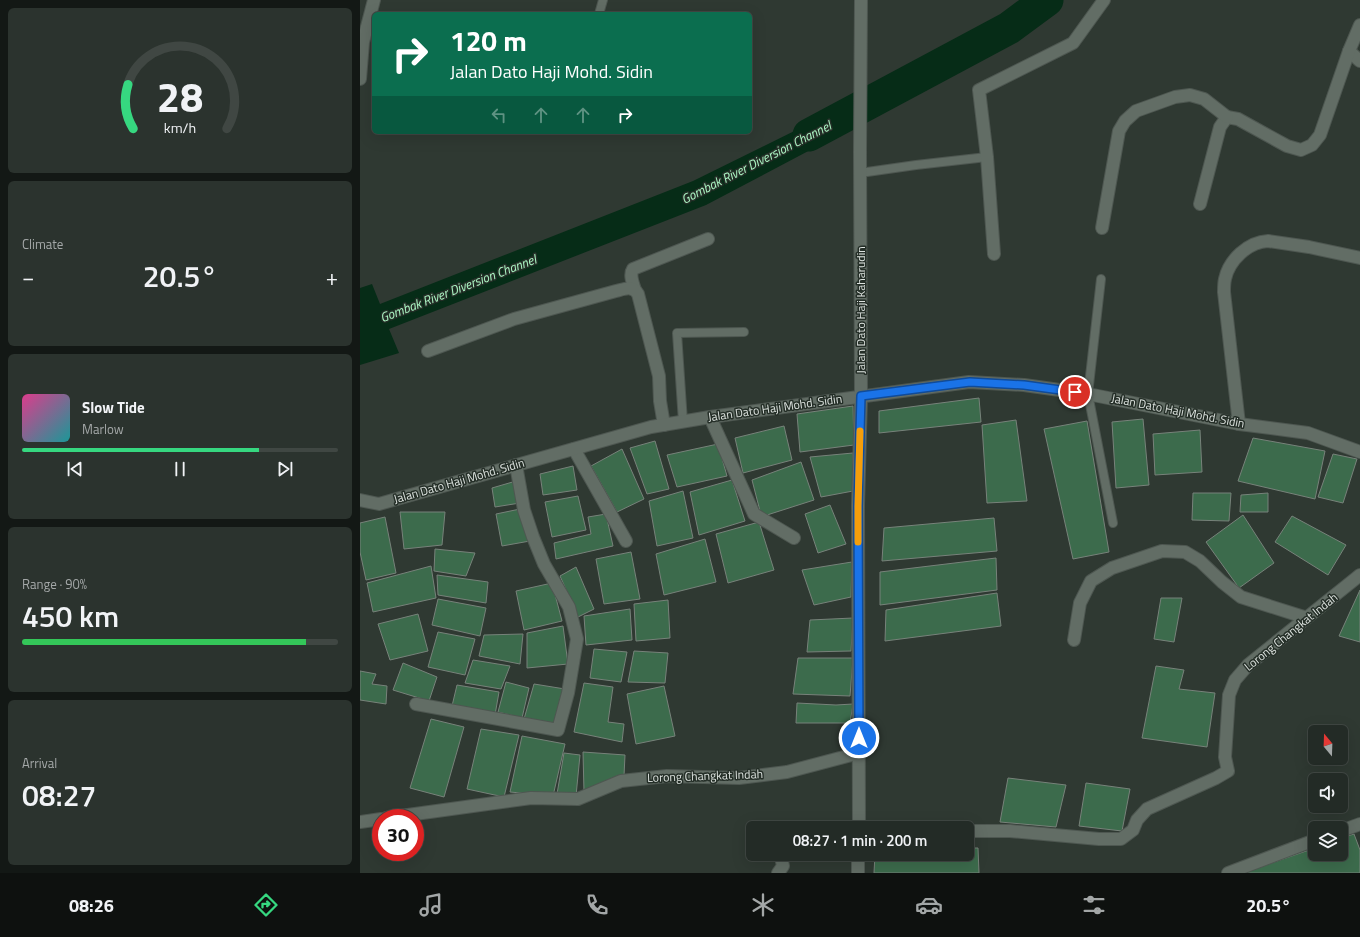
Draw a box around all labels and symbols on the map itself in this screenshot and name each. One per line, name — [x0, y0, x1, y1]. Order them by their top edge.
water label: Gombak River Diversion Channel — [678, 114, 836, 209]
street label: Jalan Dato Haji Kaharudin — [851, 246, 870, 374]
water label: Gombak River Diversion Channel — [377, 248, 541, 327]
pin — [1058, 375, 1092, 409]
street label: Jalan Dato Haji Mohd. Sidin — [1110, 388, 1246, 433]
street label: Jalan Dato Haji Mohd. Sidin — [707, 389, 843, 426]
street label: Jalan Dato Haji Mohd. Sidin — [391, 453, 526, 508]
street label: Lorong Changkat Indah — [1240, 588, 1342, 676]
position arrow — [838, 717, 880, 759]
north arrow — [1308, 725, 1348, 765]
street label: Lorong Changkat Indah — [647, 764, 763, 787]
speed limit sign: 30 — [372, 809, 424, 861]

